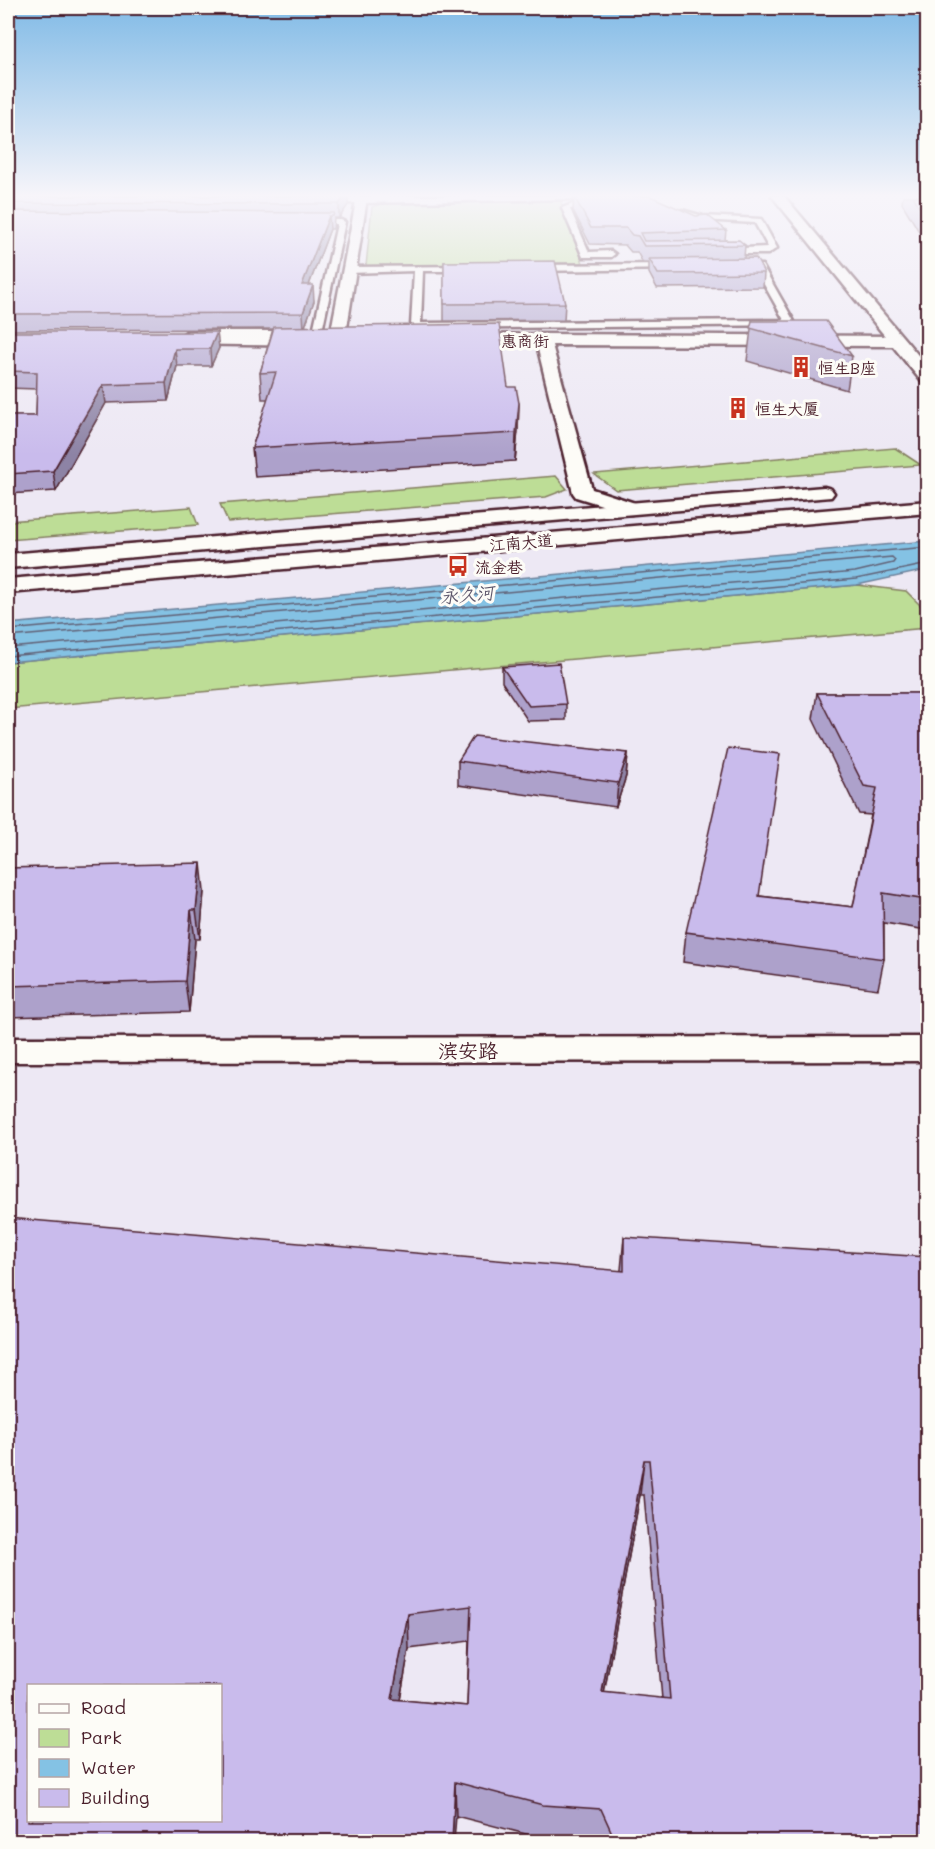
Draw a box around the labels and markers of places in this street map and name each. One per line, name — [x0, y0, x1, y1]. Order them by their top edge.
building icon: 恒生B座 — [789, 355, 813, 379]
place label: 恒生B座 — [818, 357, 876, 378]
building icon: 恒生大厦 — [726, 396, 750, 420]
place label: 恒生大厦 — [755, 398, 819, 419]
bus stop icon: 流金巷 — [446, 554, 470, 578]
place label: 流金巷 — [475, 556, 523, 577]

